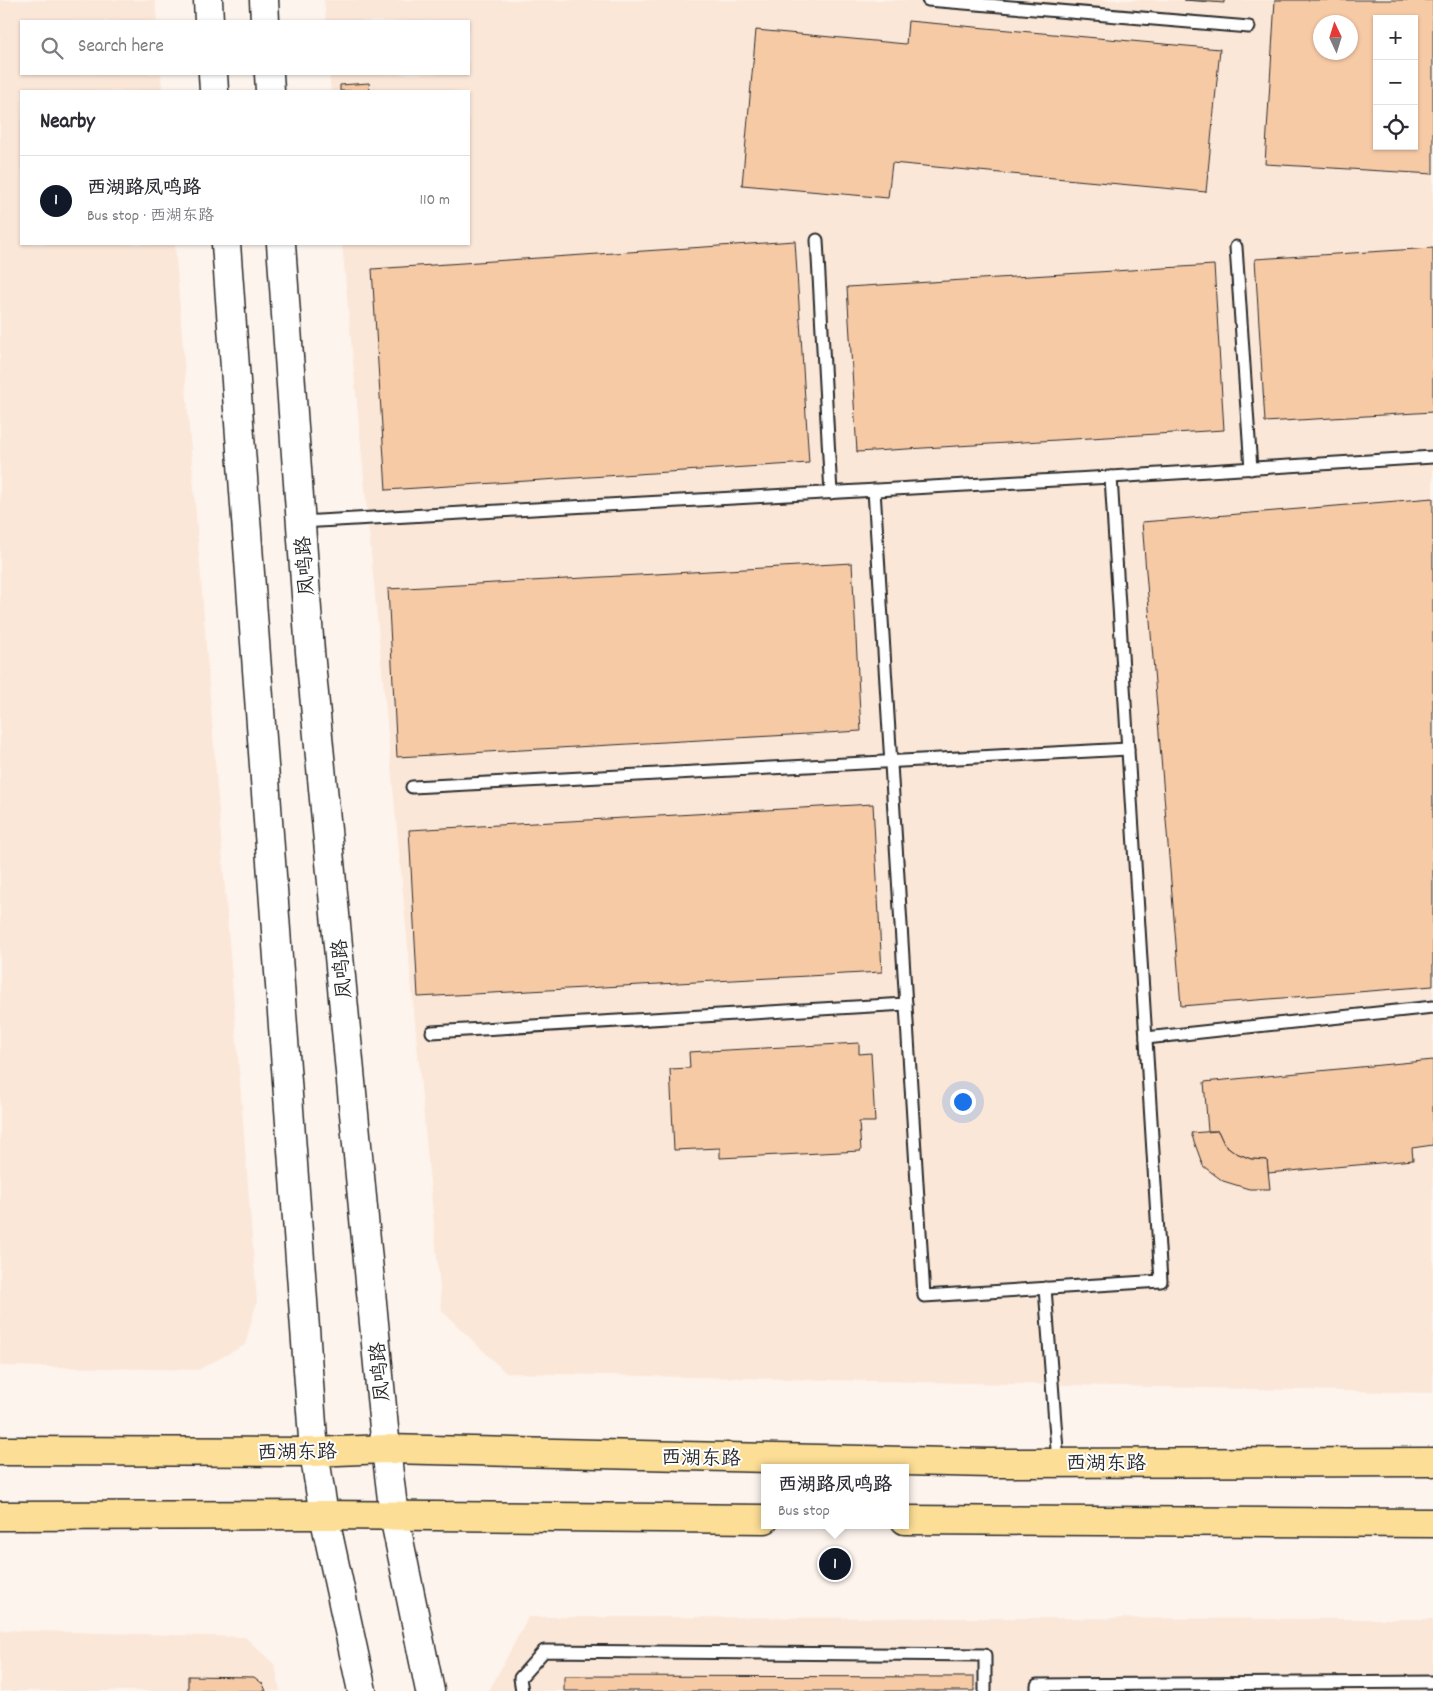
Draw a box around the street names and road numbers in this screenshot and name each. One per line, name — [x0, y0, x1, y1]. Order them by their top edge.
street label: 凤鸣路 — [291, 534, 323, 597]
street label: 凤鸣路 — [327, 937, 361, 1000]
street label: 凤鸣路 — [365, 1340, 399, 1403]
street label: 西湖东路 — [257, 1439, 338, 1469]
street label: 西湖东路 — [661, 1445, 742, 1475]
street label: 西湖东路 — [1066, 1451, 1147, 1479]

